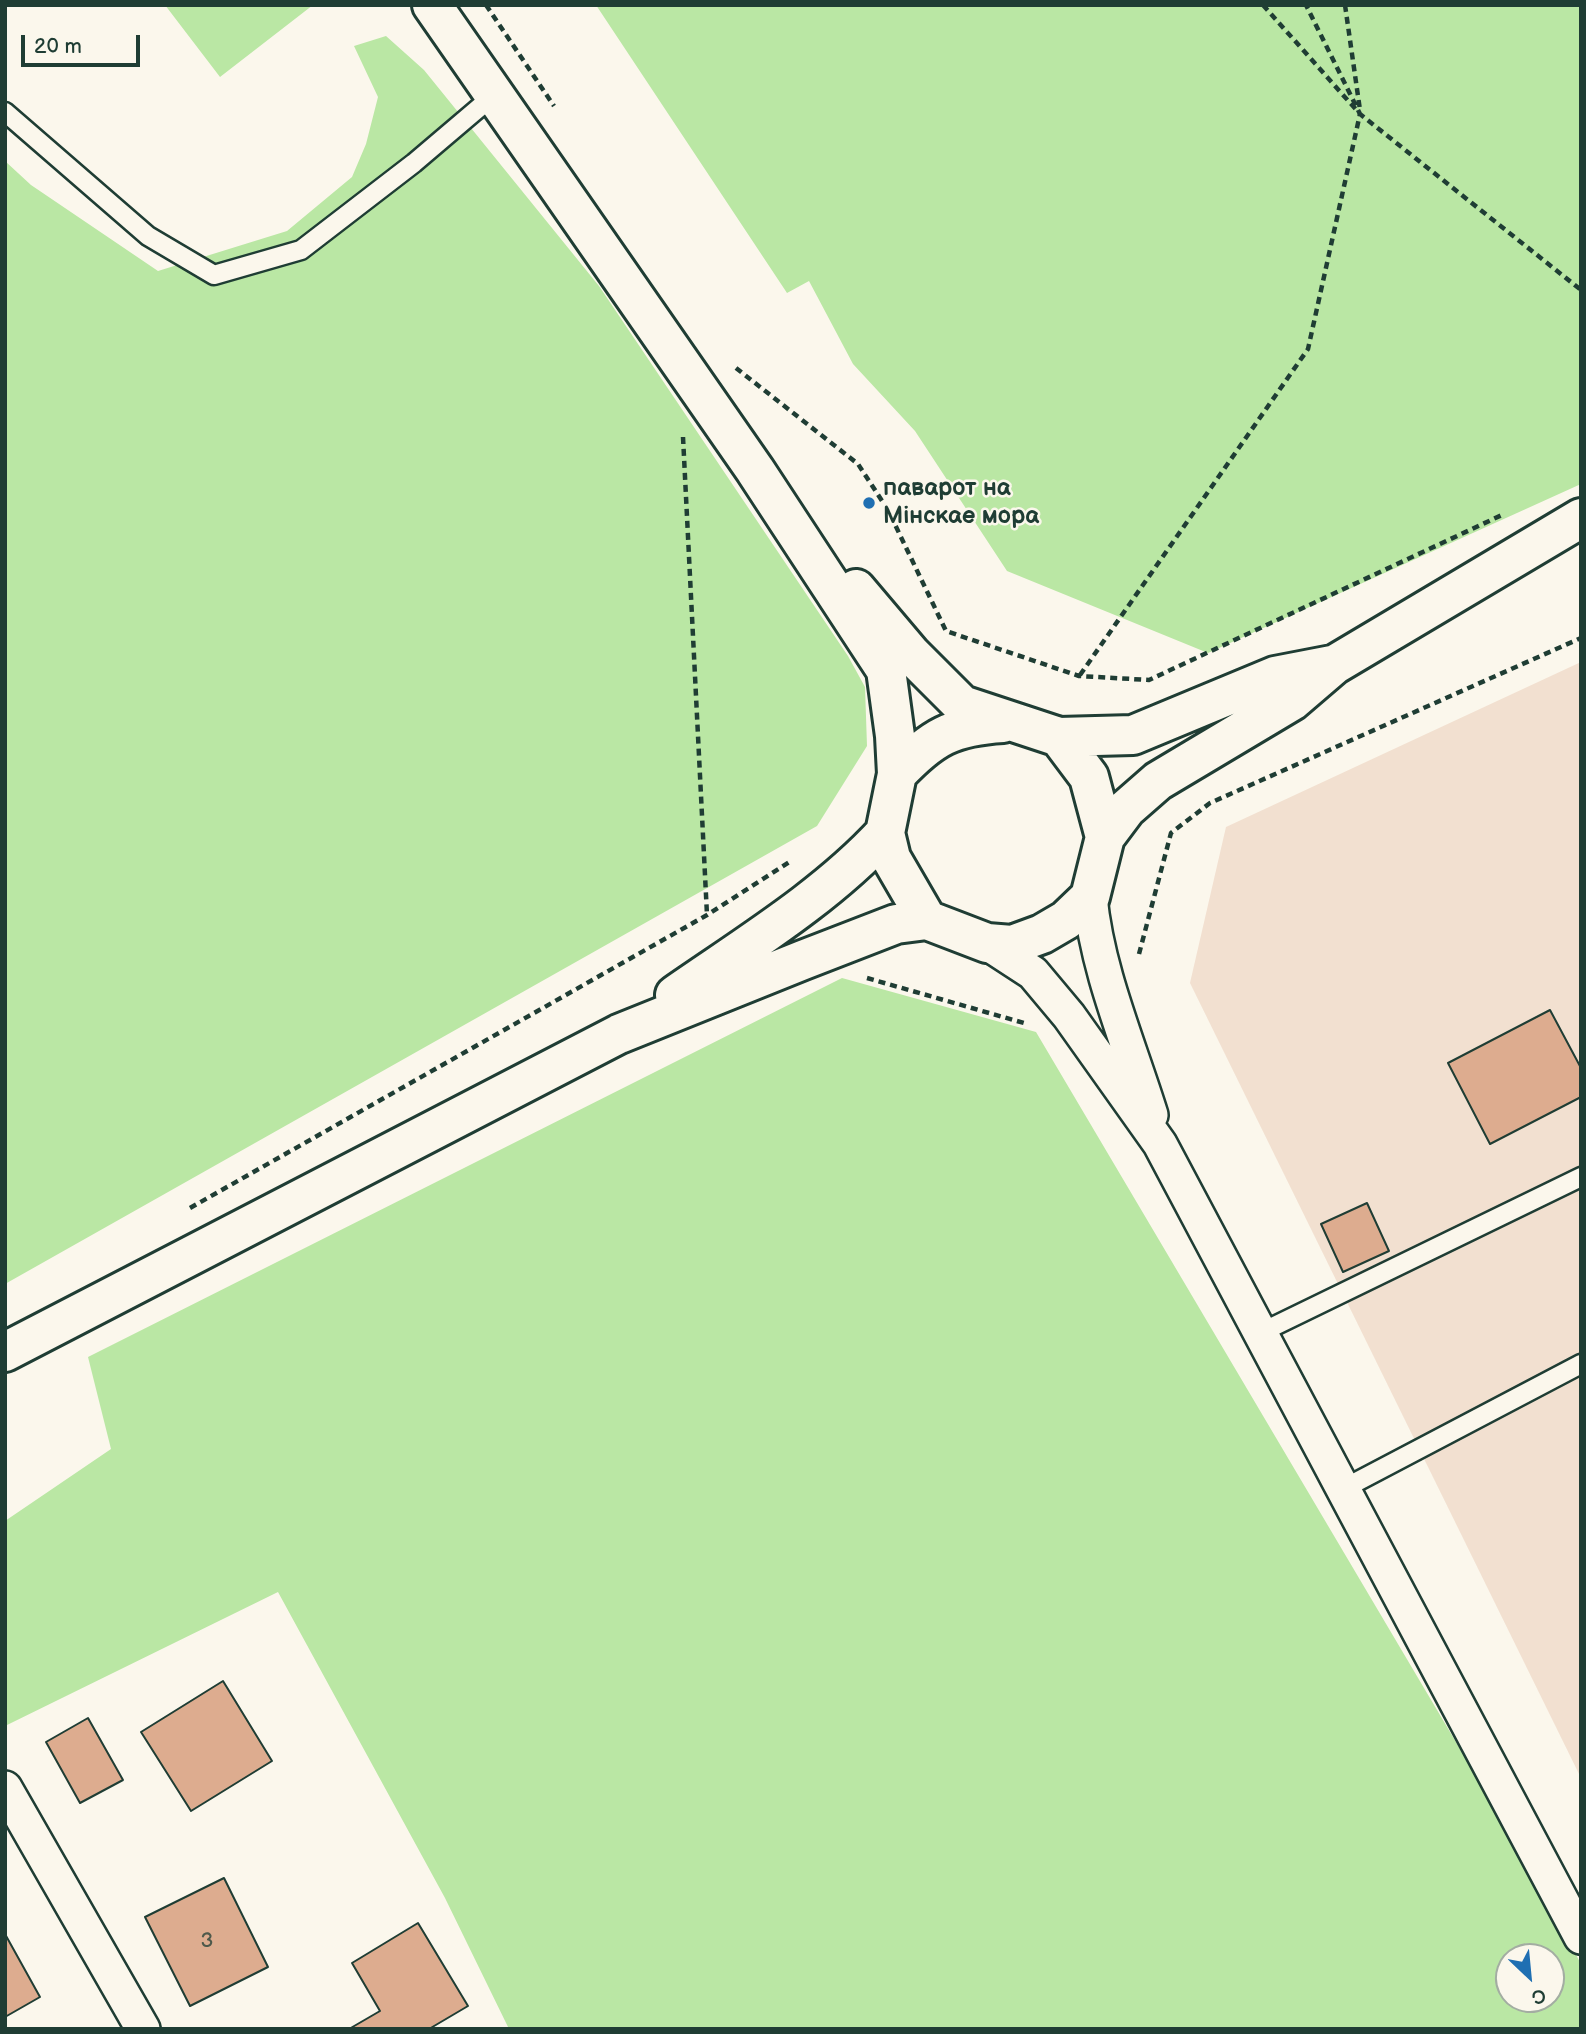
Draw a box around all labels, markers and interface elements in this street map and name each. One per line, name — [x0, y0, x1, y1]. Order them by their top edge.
scale bar — [24, 21, 144, 65]
text: 20 m — [34, 34, 82, 59]
place label: паварот на Мінскае мора — [883, 475, 1039, 531]
marker: паварот на Мінскае мора — [861, 495, 877, 511]
house number: 3 — [201, 1929, 213, 1955]
north arrow — [1495, 1943, 1565, 2013]
text: С — [1528, 1982, 1550, 2009]

